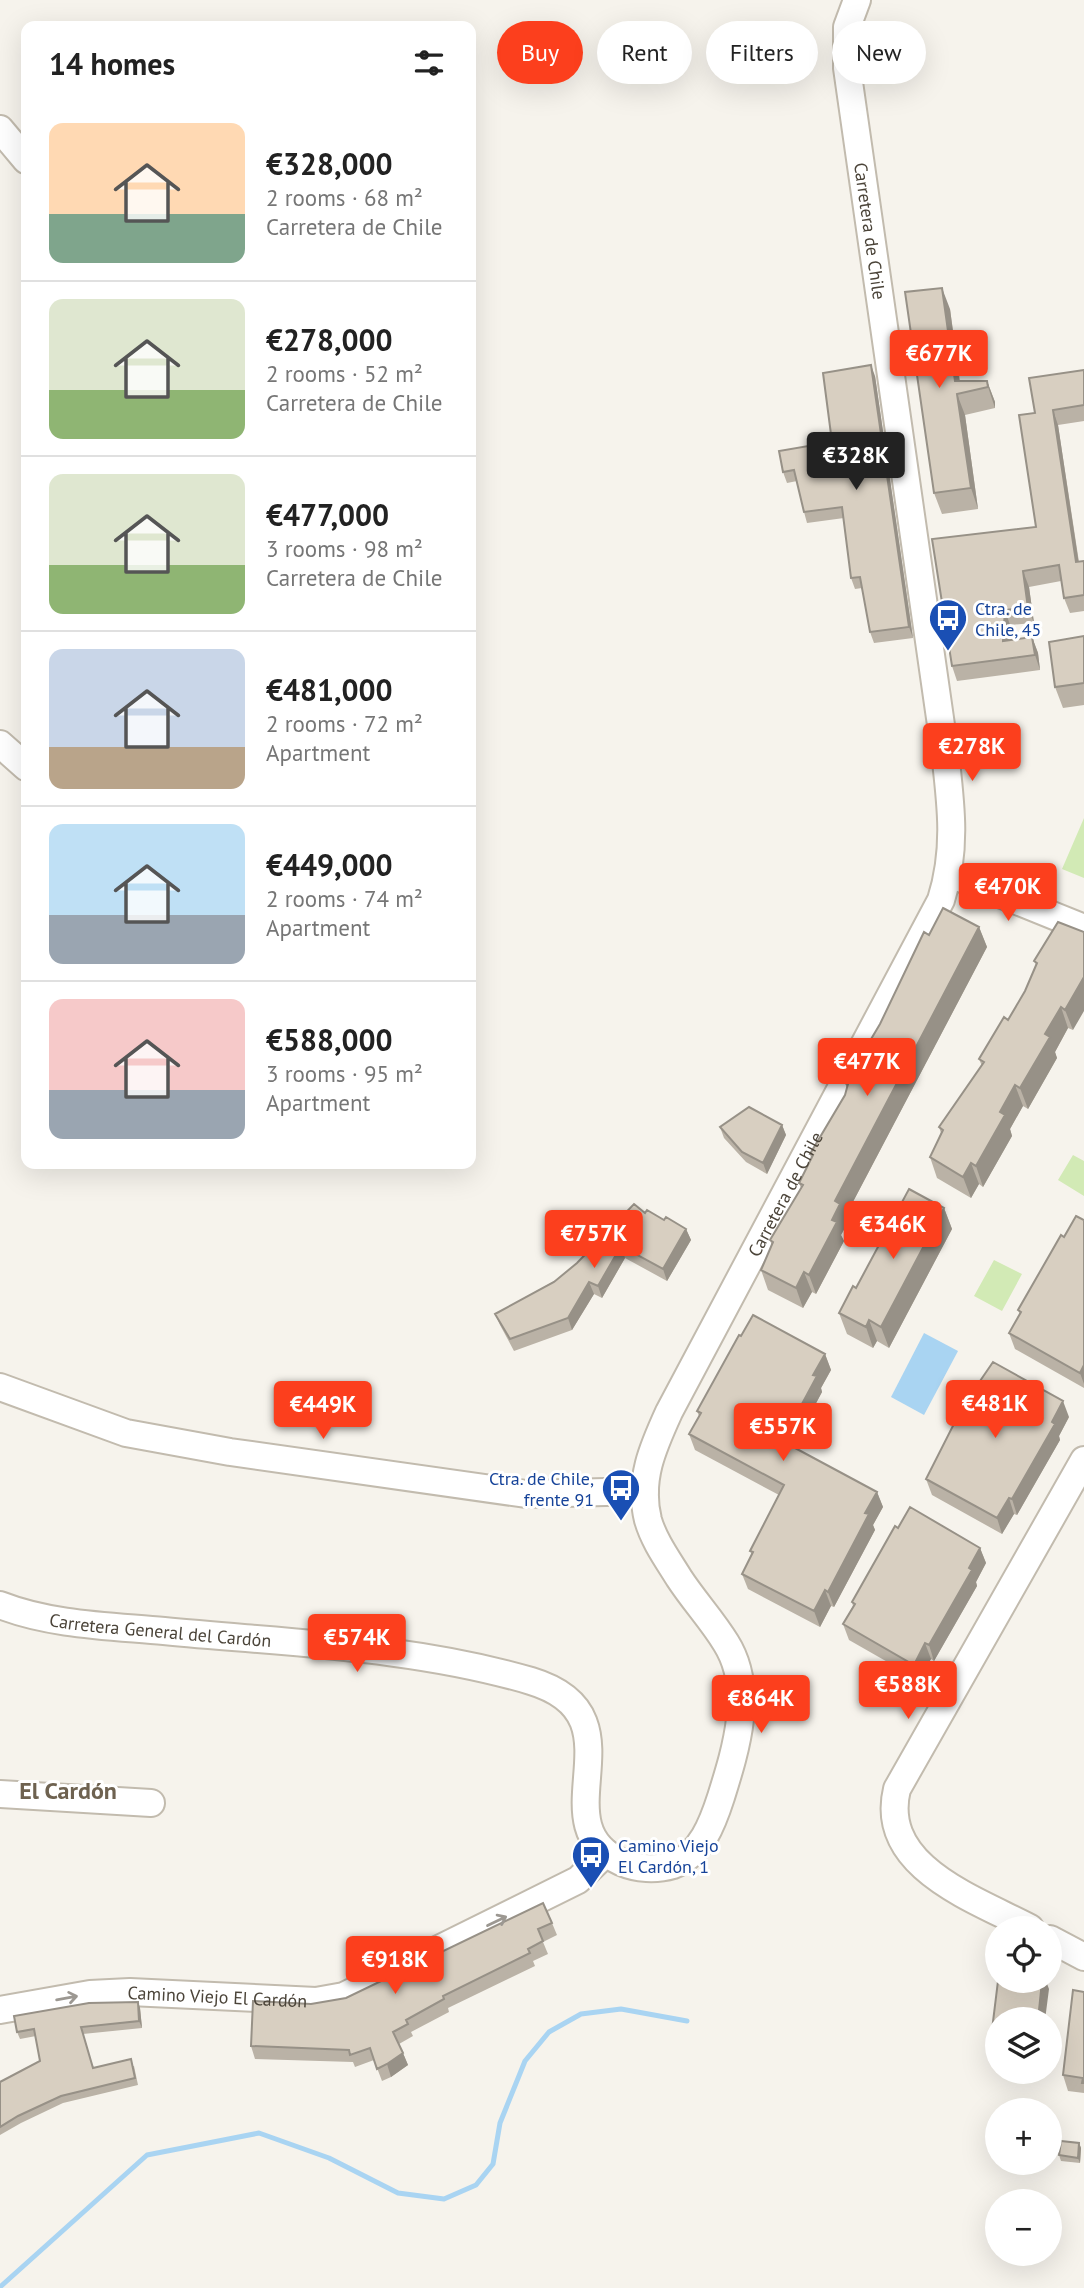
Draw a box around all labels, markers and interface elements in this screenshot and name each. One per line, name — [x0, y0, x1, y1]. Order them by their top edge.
chip: Buy — [497, 21, 583, 84]
chip: Rent — [597, 21, 692, 84]
chip: Filters — [706, 21, 818, 84]
chip: New — [832, 21, 926, 84]
text: 14 homes — [49, 44, 175, 83]
icon: filters — [410, 44, 448, 82]
text: €328,000 — [266, 144, 393, 183]
icon: home — [105, 151, 189, 235]
street label: Carretera de Chile — [849, 161, 891, 301]
text: 2 rooms · 68 m² — [266, 183, 423, 212]
text: Carretera de Chile — [266, 212, 443, 241]
text: €278,000 — [266, 320, 393, 359]
icon: home — [105, 327, 189, 411]
pin: €677K — [890, 330, 988, 390]
text: €677K — [906, 338, 972, 367]
text: 2 rooms · 52 m² — [266, 359, 423, 388]
text: Carretera de Chile — [266, 388, 443, 417]
pin: €328K — [807, 433, 905, 492]
text: €328K — [823, 440, 889, 469]
text: €477,000 — [266, 495, 389, 534]
icon: home — [105, 502, 189, 586]
text: 3 rooms · 98 m² — [266, 534, 423, 563]
text: Carretera de Chile — [266, 563, 443, 592]
bus stop icon: Ctra. de Chile, 45 — [927, 597, 969, 652]
place label: Ctra. de Chile, 45 — [975, 597, 1041, 641]
text: €481,000 — [266, 670, 393, 709]
icon: home — [105, 677, 189, 761]
text: 2 rooms · 72 m² — [266, 709, 423, 738]
pin: €278K — [923, 724, 1021, 783]
text: €278K — [939, 731, 1005, 760]
text: Apartment — [266, 738, 370, 767]
text: €449,000 — [266, 845, 393, 884]
icon: home — [105, 852, 189, 936]
pin: €470K — [959, 864, 1057, 923]
text: €470K — [975, 871, 1041, 900]
text: 2 rooms · 74 m² — [266, 884, 423, 913]
text: Apartment — [266, 913, 370, 942]
text: €588,000 — [266, 1020, 393, 1059]
icon: home — [105, 1027, 189, 1111]
pin: €477K — [818, 1038, 916, 1098]
text: €477K — [834, 1046, 900, 1075]
text: 3 rooms · 95 m² — [266, 1059, 423, 1088]
text: Apartment — [266, 1088, 370, 1117]
street label: Carretera de Chile — [742, 1127, 827, 1260]
pin: €346K — [844, 1202, 942, 1261]
text: €346K — [860, 1209, 926, 1238]
pin: €757K — [545, 1210, 643, 1270]
text: €757K — [561, 1218, 627, 1247]
pin: €481K — [946, 1380, 1044, 1440]
pin: €449K — [274, 1382, 372, 1441]
text: €481K — [962, 1388, 1028, 1417]
text: €449K — [290, 1389, 356, 1418]
pin: €557K — [734, 1404, 832, 1463]
text: €557K — [750, 1411, 816, 1440]
place label: Ctra. de Chile, frente 91 — [489, 1467, 594, 1511]
bus stop icon: Ctra. de Chile, frente 91 — [600, 1467, 642, 1522]
street label: Carretera General del Cardón — [48, 1608, 272, 1652]
pin: €574K — [308, 1614, 406, 1674]
text: €574K — [324, 1622, 390, 1651]
pin: €588K — [859, 1662, 957, 1721]
text: €588K — [875, 1669, 941, 1698]
pin: €864K — [712, 1676, 810, 1735]
text: €864K — [728, 1683, 794, 1712]
district label: El Cardón — [19, 1775, 117, 1806]
bus stop icon: Camino Viejo El Cardón, 1 — [570, 1834, 612, 1889]
place label: Camino Viejo El Cardón, 1 — [618, 1834, 719, 1878]
one-way arrow — [486, 1913, 507, 1927]
map controls — [985, 1916, 1062, 2266]
button: locate — [985, 1916, 1062, 1993]
pin: €918K — [346, 1937, 444, 1996]
text: €918K — [362, 1944, 428, 1973]
street label: Camino Viejo El Cardón — [127, 1980, 308, 2012]
one-way arrow — [55, 1991, 78, 2004]
button: layers — [985, 2007, 1062, 2084]
button: + — [985, 2098, 1062, 2175]
button: − — [985, 2189, 1062, 2266]

